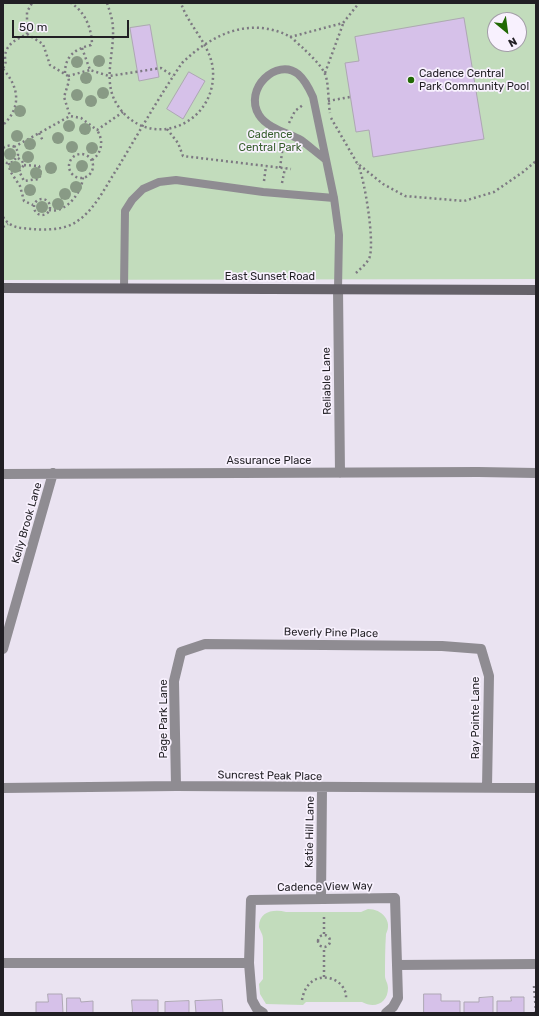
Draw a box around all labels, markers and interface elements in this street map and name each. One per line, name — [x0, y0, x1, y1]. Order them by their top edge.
scale bar — [14, 12, 131, 38]
north arrow — [487, 12, 527, 52]
text: 50 m — [19, 20, 47, 34]
text: N — [506, 34, 519, 50]
place label: Cadence Central Park Community Pool — [419, 67, 529, 93]
marker: Cadence Central Park Community Pool — [406, 75, 416, 85]
park label: Cadence Central Park — [239, 128, 301, 154]
street label: East Sunset Road — [225, 270, 315, 284]
street label: Reliable Lane — [320, 347, 334, 415]
street label: Assurance Place — [226, 454, 312, 468]
street label: Kelly Brook Lane — [9, 481, 45, 565]
street label: Beverly Pine Place — [284, 626, 378, 640]
street label: Ray Pointe Lane — [469, 677, 483, 759]
street label: Page Park Lane — [157, 679, 171, 759]
street label: Suncrest Peak Place — [218, 768, 322, 784]
street label: Katie Hill Lane — [303, 796, 317, 868]
street label: Cadence View Way — [277, 880, 373, 894]

